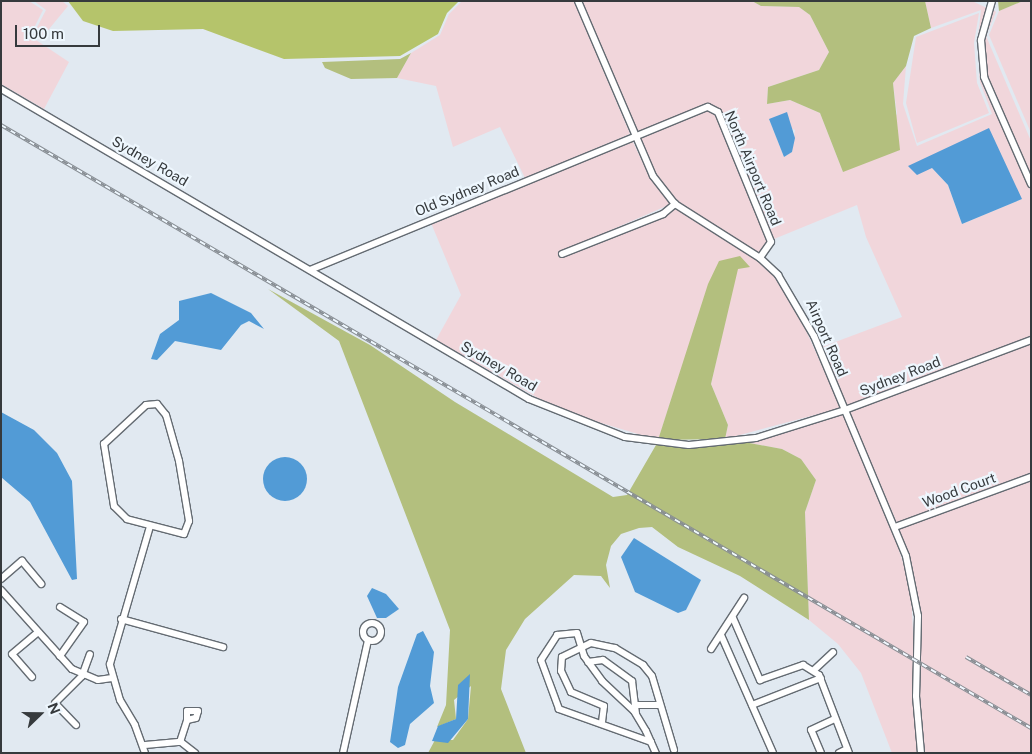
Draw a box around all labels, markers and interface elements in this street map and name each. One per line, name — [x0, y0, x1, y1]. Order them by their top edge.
scale bar — [18, 15, 102, 47]
text: 100 m — [23, 25, 64, 42]
street label: North Airport Road — [721, 108, 785, 228]
street label: Sydney Road — [109, 132, 191, 190]
street label: Old Sydney Road — [412, 162, 522, 220]
street label: Airport Road — [803, 297, 851, 379]
street label: Sydney Road — [458, 337, 540, 395]
street label: Sydney Road — [857, 353, 943, 399]
street label: Wood Court — [920, 469, 998, 511]
north arrow — [15, 689, 65, 739]
text: N — [44, 700, 63, 716]

